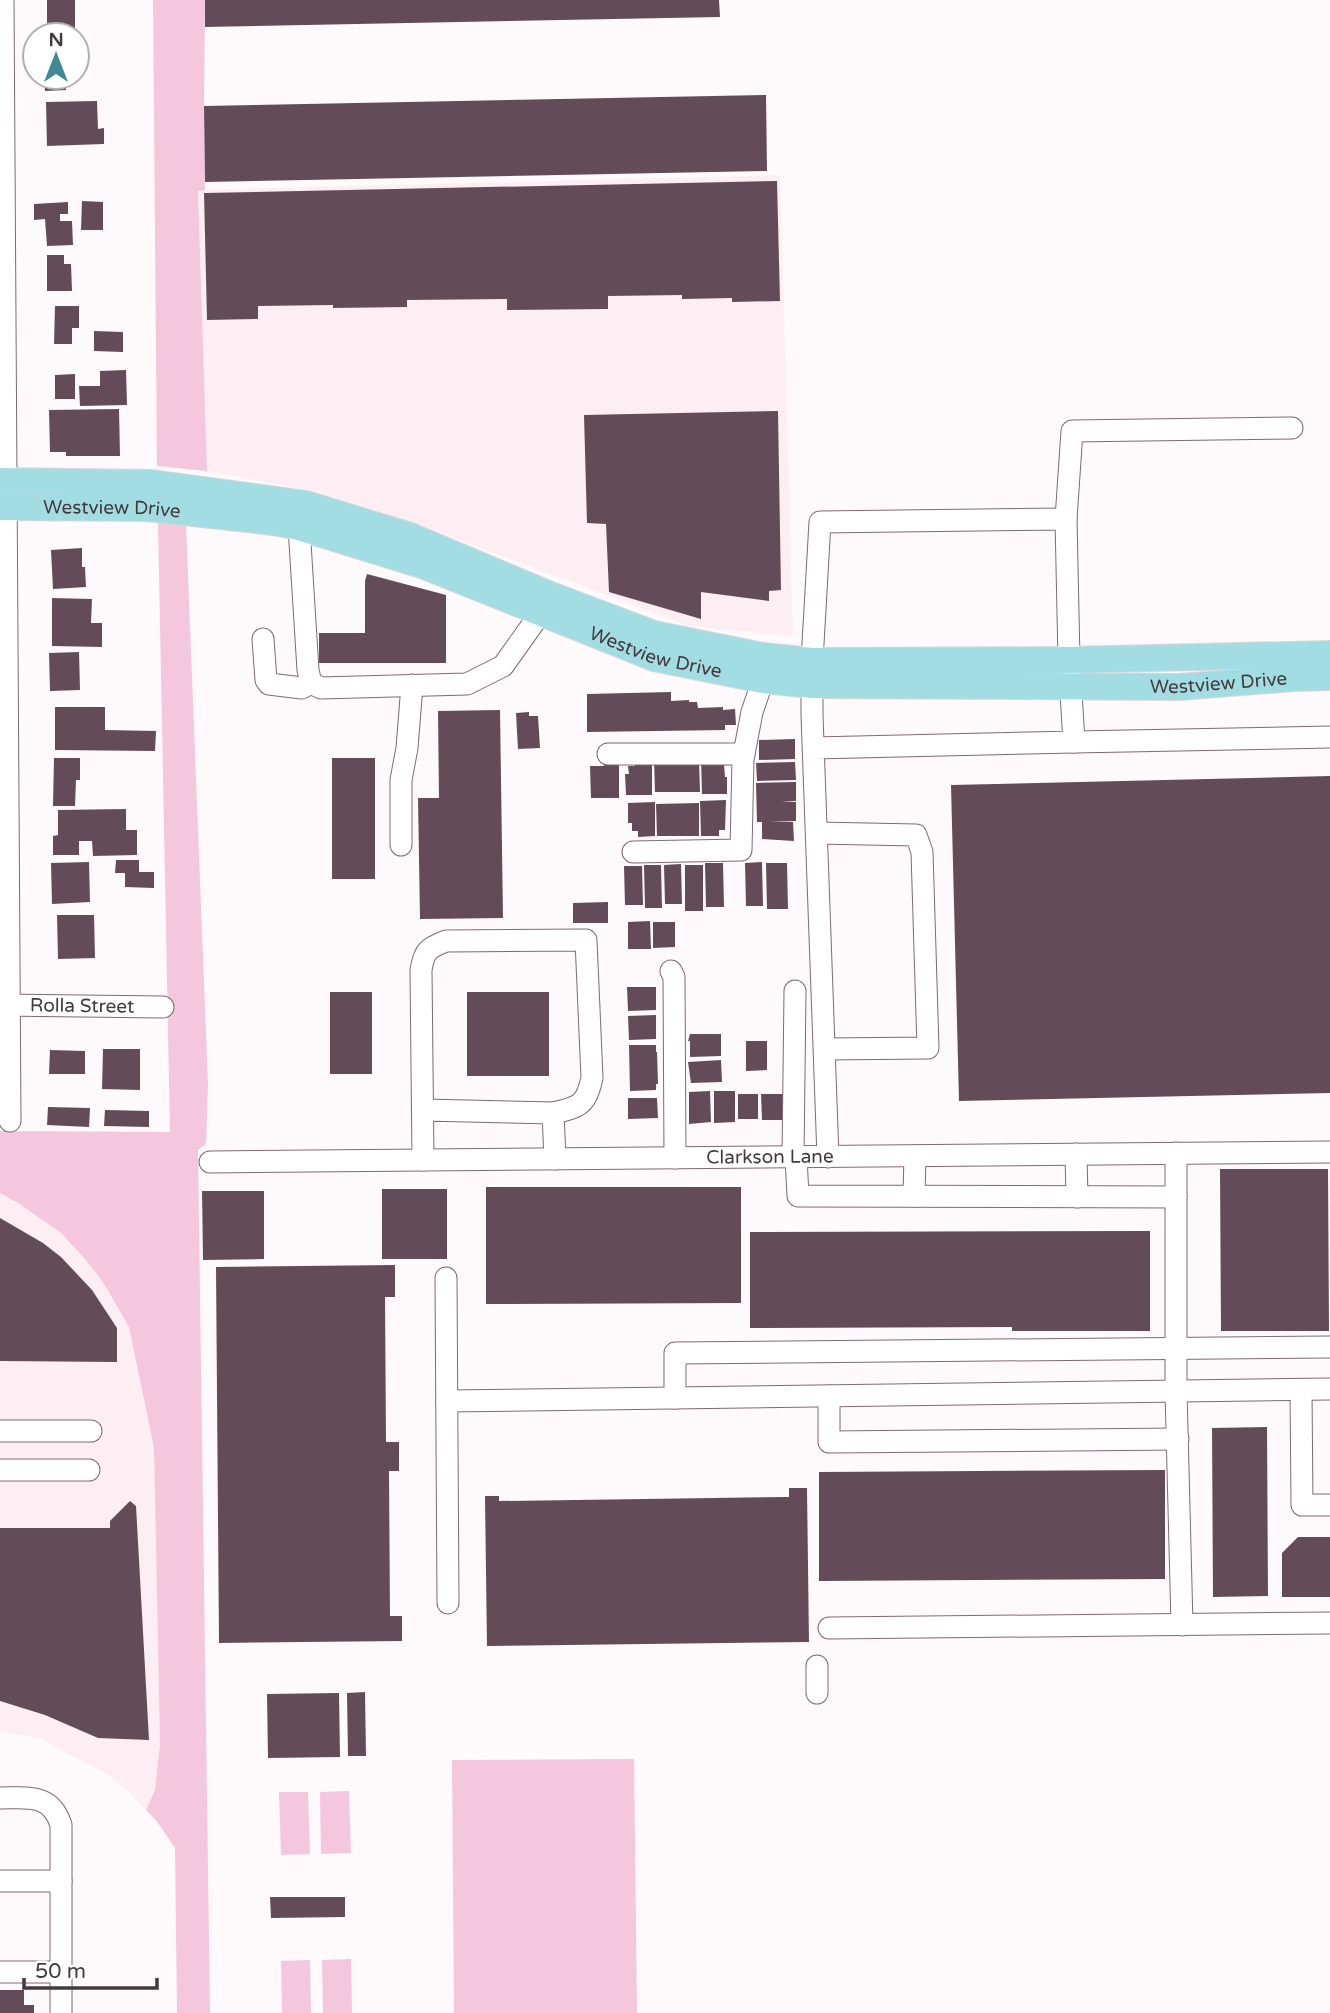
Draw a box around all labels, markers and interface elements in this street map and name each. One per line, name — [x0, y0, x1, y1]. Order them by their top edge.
north arrow — [21, 21, 91, 91]
text: N — [48, 29, 64, 51]
street label: Westview Drive — [43, 496, 182, 523]
street label: Westview Drive — [586, 622, 724, 682]
street label: Westview Drive — [1150, 668, 1288, 698]
street label: Rolla Street — [30, 994, 134, 1018]
street label: Clarkson Lane — [706, 1145, 834, 1169]
scale bar — [24, 1946, 158, 1990]
text: 50 m — [35, 1959, 86, 1984]

